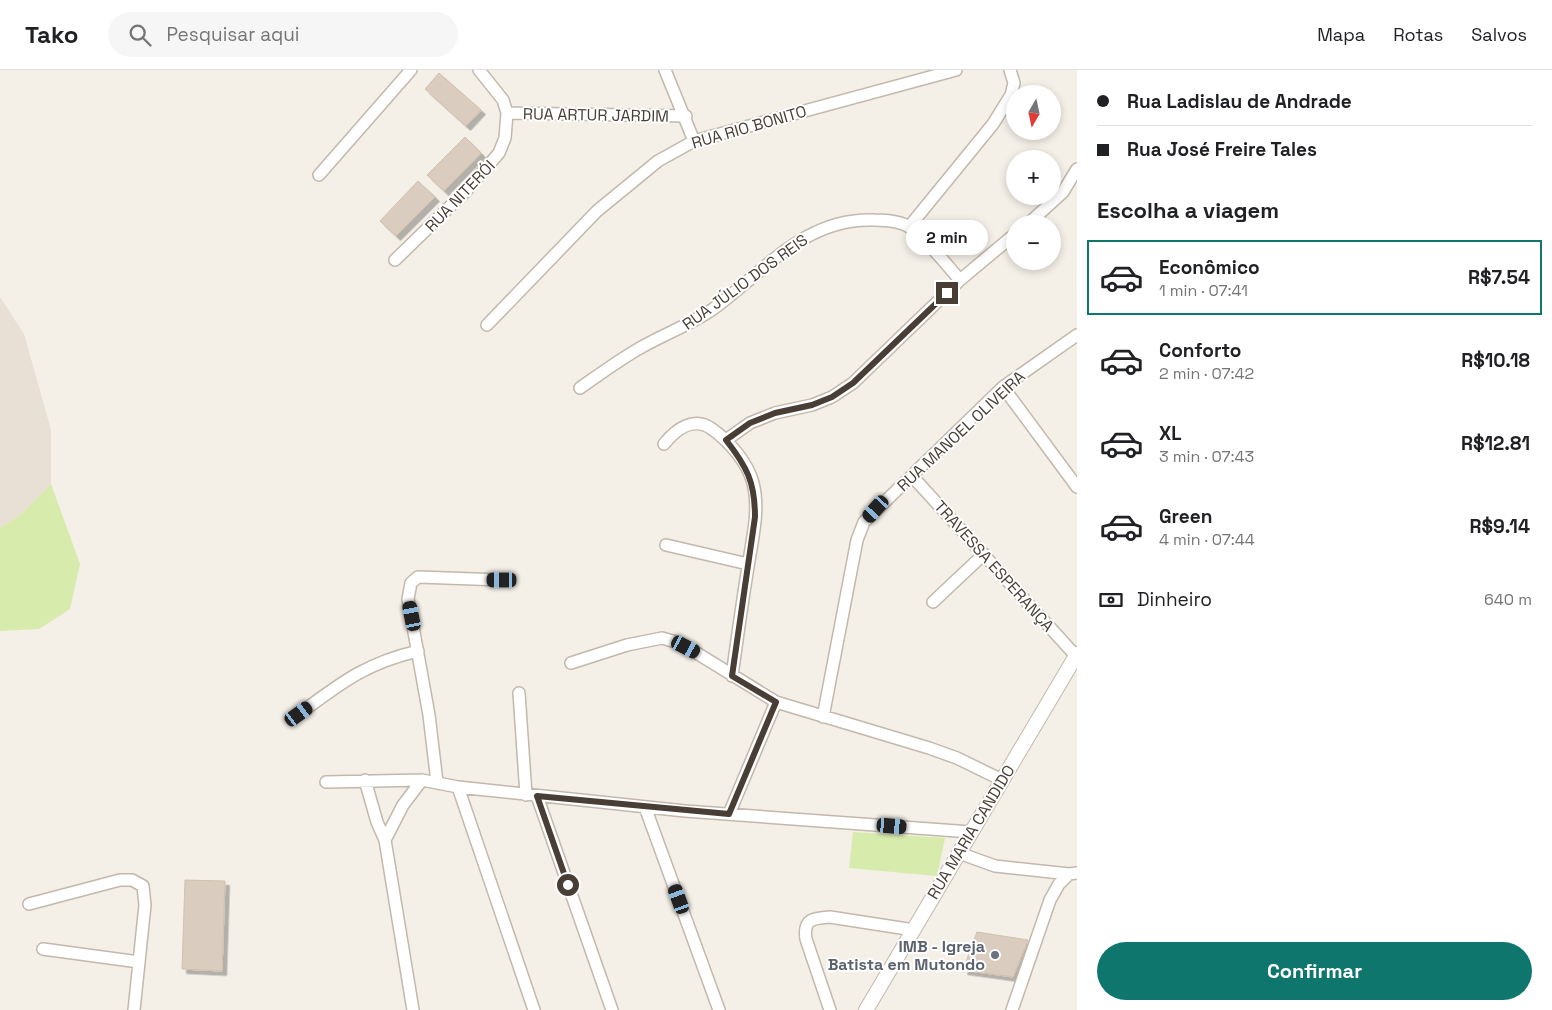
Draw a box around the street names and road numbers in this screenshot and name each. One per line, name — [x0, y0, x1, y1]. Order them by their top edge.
street label: RUA RIO BONITO — [689, 101, 809, 153]
street label: RUA ARTUR JARDIM — [523, 103, 669, 127]
street label: RUA NITERÓI — [420, 156, 500, 236]
street label: RUA JÚLIO DOS REIS — [678, 229, 812, 335]
street label: RUA MANOEL OLIVEIRA — [893, 366, 1029, 496]
street label: TRAVESSA ESPERANÇA — [929, 496, 1059, 636]
street label: RUA MARIA CANDIDO — [923, 761, 1019, 903]

